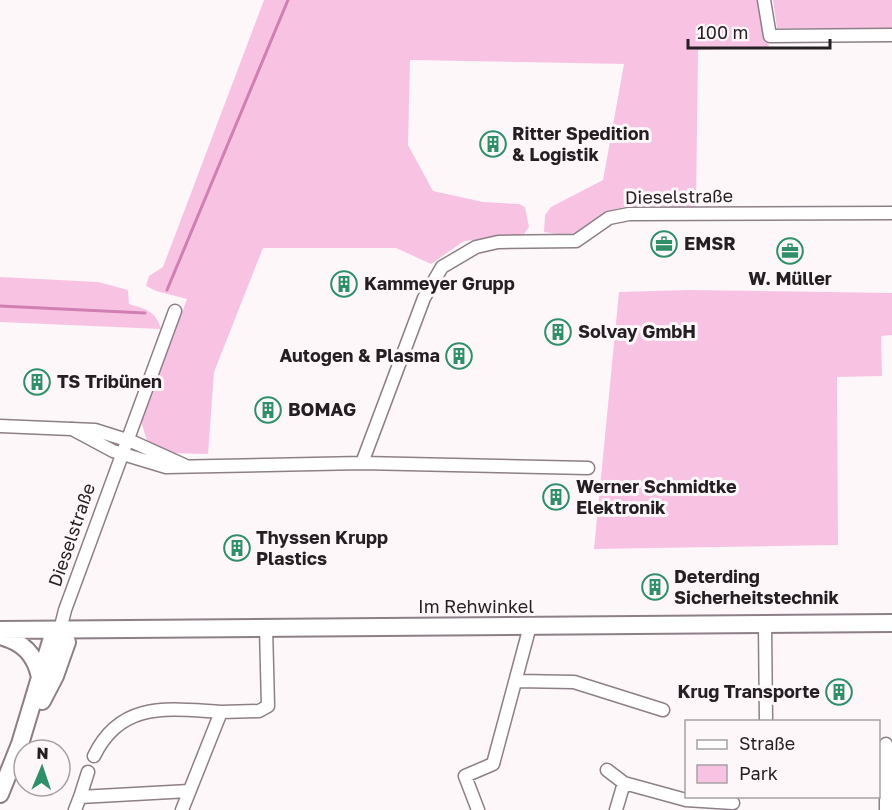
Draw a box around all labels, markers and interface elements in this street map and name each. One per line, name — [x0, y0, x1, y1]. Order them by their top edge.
scale bar — [688, 12, 830, 50]
text: 100 m — [697, 21, 748, 43]
place label: Ritter Spedition & Logistik — [512, 122, 650, 165]
building icon: Ritter Spedition & Logistik — [478, 129, 508, 159]
street label: Dieselstraße — [625, 184, 733, 208]
office icon: EMSR — [649, 229, 679, 259]
place label: EMSR — [684, 232, 736, 254]
office icon: W. Müller — [775, 236, 805, 266]
place label: W. Müller — [748, 267, 832, 289]
building icon: Kammeyer Grupp — [329, 269, 359, 299]
place label: Kammeyer Grupp — [364, 272, 515, 294]
building icon: Solvay GmbH — [543, 317, 573, 347]
place label: Solvay GmbH — [578, 320, 696, 342]
building icon: Autogen & Plasma — [444, 341, 474, 371]
place label: Autogen & Plasma — [280, 344, 440, 366]
building icon: TS Tribünen — [22, 367, 52, 397]
place label: TS Tribünen — [57, 370, 162, 392]
building icon: BOMAG — [253, 395, 283, 425]
place label: BOMAG — [288, 398, 356, 420]
place label: Werner Schmidtke Elektronik — [576, 475, 737, 518]
street label: Dieselstraße — [43, 480, 99, 589]
building icon: Werner Schmidtke Elektronik — [541, 482, 571, 512]
place label: Thyssen Krupp Plastics — [256, 526, 388, 569]
building icon: Thyssen Krupp Plastics — [222, 533, 252, 563]
place label: Deterding Sicherheitstechnik — [674, 565, 839, 608]
building icon: Deterding Sicherheitstechnik — [640, 572, 670, 602]
street label: Im Rehwinkel — [418, 595, 534, 617]
building icon: Krug Transporte — [824, 677, 854, 707]
place label: Krug Transporte — [677, 680, 820, 702]
legend — [685, 720, 880, 798]
text: Straße — [739, 732, 795, 754]
north arrow — [12, 738, 72, 798]
text: N — [36, 743, 49, 763]
text: Park — [739, 762, 778, 784]

